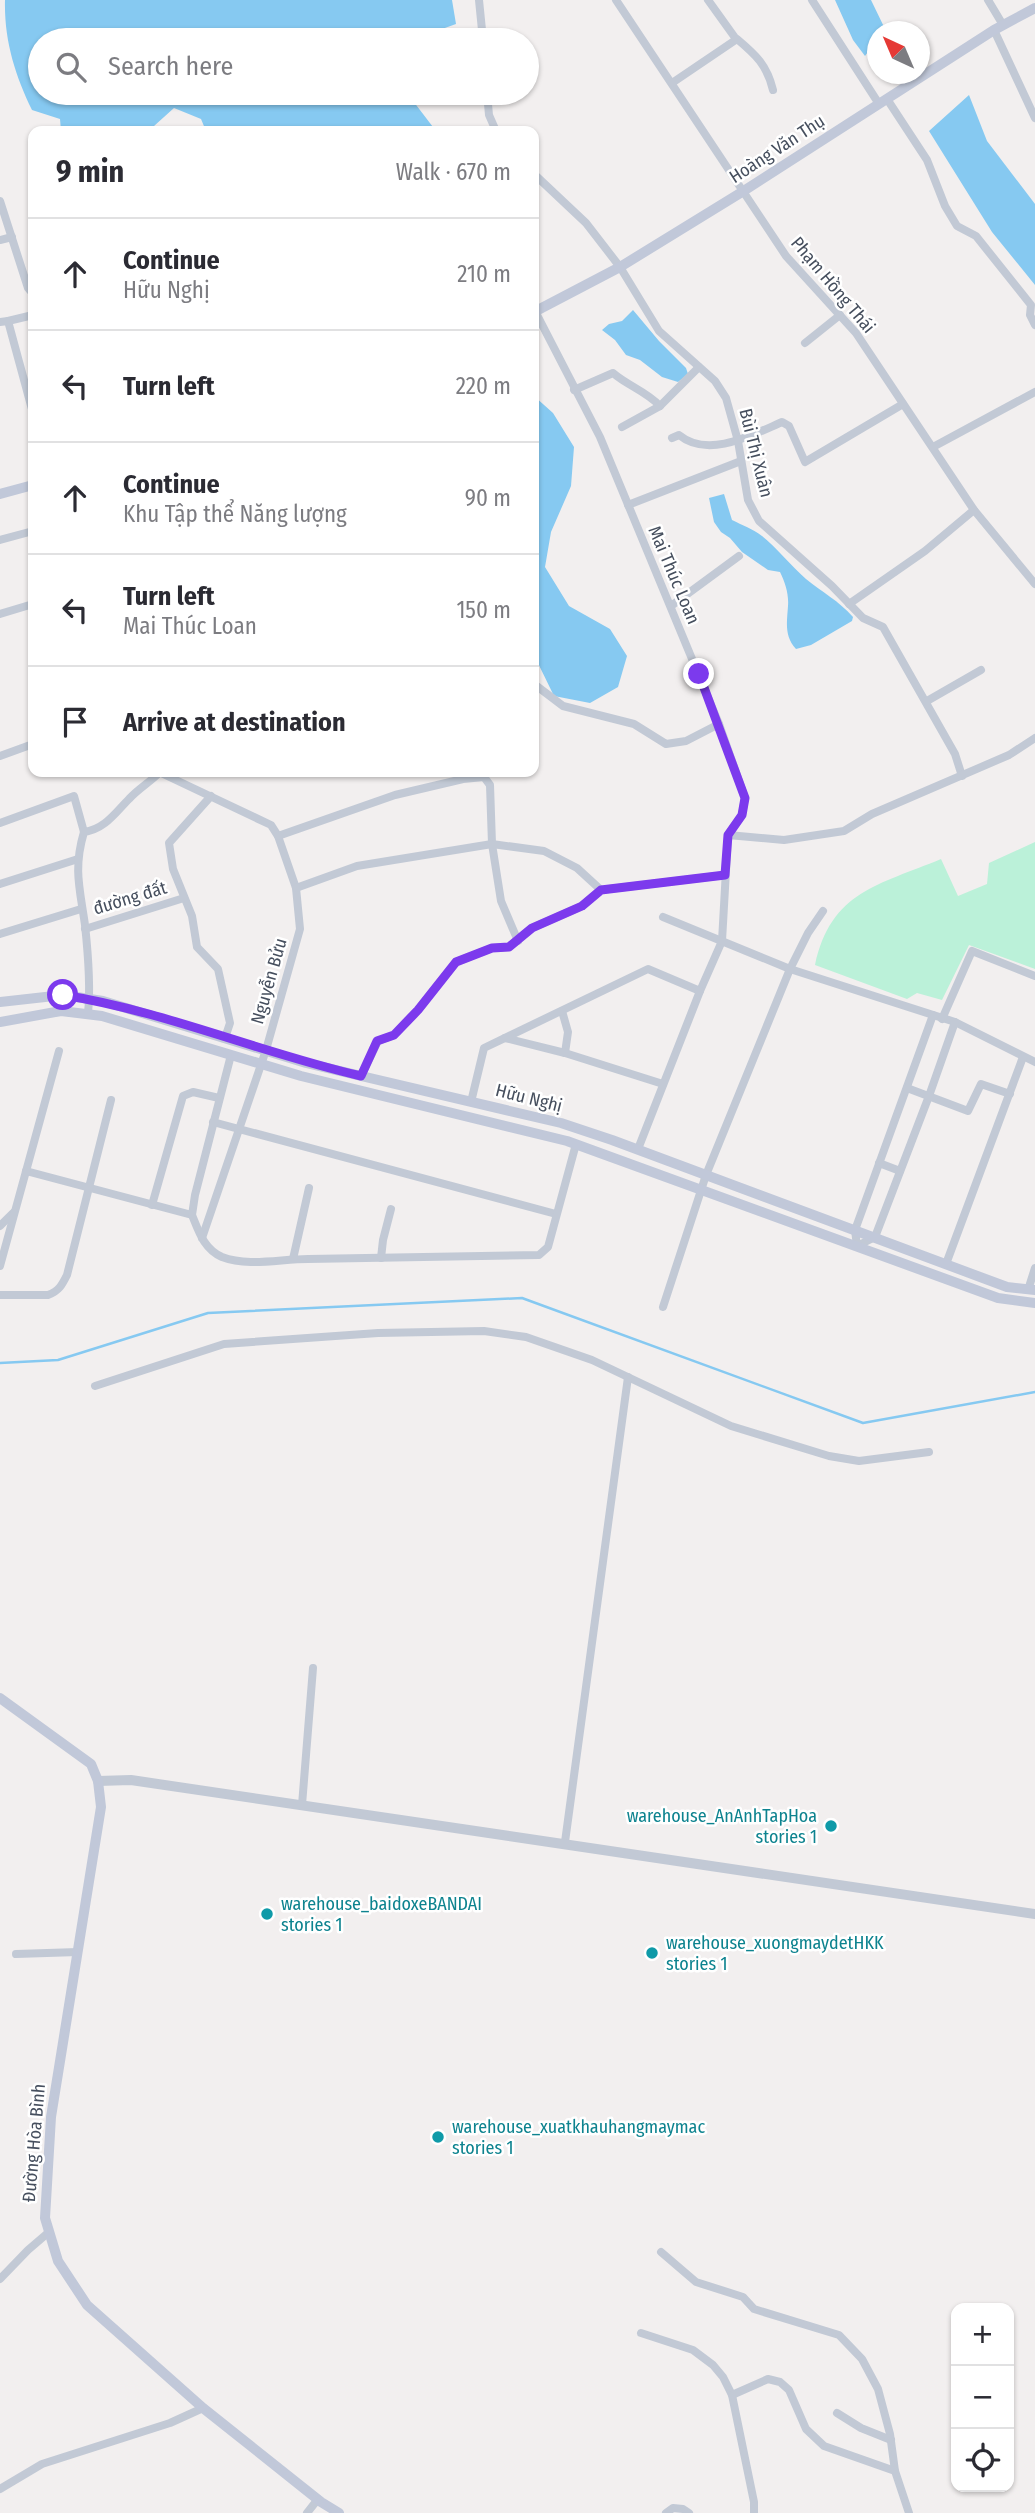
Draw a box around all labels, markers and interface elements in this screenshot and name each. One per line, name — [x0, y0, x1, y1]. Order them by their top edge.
north arrow — [867, 21, 930, 84]
search box — [28, 28, 539, 105]
icon: search — [52, 48, 90, 86]
text: Search here — [108, 51, 233, 82]
street label: Hoàng Văn Thụ — [725, 110, 829, 188]
text: 9 min — [56, 154, 124, 190]
text: Walk · 670 m — [396, 158, 511, 186]
street label: Phạm Hồng Thái — [786, 232, 880, 338]
text: Continue — [123, 245, 220, 276]
icon: ahead — [56, 255, 94, 293]
text: 210 m — [457, 260, 511, 288]
text: Hữu Nghị — [123, 276, 210, 304]
icon: left — [56, 367, 94, 405]
text: Turn left — [123, 371, 215, 402]
text: 220 m — [456, 372, 511, 400]
street label: Bùi Thị Xuân — [734, 406, 778, 500]
text: Continue — [123, 469, 220, 500]
icon: ahead — [56, 479, 94, 517]
text: 90 m — [465, 484, 511, 512]
text: Khu Tập thể Năng lượng — [123, 500, 347, 528]
street label: Mai Thúc Loan — [643, 522, 705, 628]
text: Turn left — [123, 581, 215, 612]
icon: left — [56, 591, 94, 629]
text: 150 m — [456, 596, 511, 624]
text: Mai Thúc Loan — [123, 612, 257, 640]
route end — [683, 658, 714, 689]
icon: arrive — [56, 703, 94, 741]
text: Arrive at destination — [123, 707, 346, 738]
street label: đường đất — [91, 876, 169, 920]
street label: Nguyễn Bửu — [246, 935, 292, 1027]
route start — [47, 979, 78, 1010]
street label: Hữu Nghị — [493, 1079, 565, 1117]
place label: warehouse_AnAnhTapHoa stories 1 — [627, 1805, 817, 1848]
marker: warehouse_AnAnhTapHoa stories 1 — [823, 1818, 839, 1834]
place label: warehouse_baidoxeBANDAI stories 1 — [281, 1893, 482, 1936]
marker: warehouse_baidoxeBANDAI stories 1 — [259, 1906, 275, 1922]
place label: warehouse_xuongmaydetHKK stories 1 — [666, 1932, 884, 1975]
marker: warehouse_xuongmaydetHKK stories 1 — [644, 1945, 660, 1961]
street label: Đường Hòa Bình — [18, 2083, 50, 2203]
place label: warehouse_xuatkhauhangmaymac stories 1 — [452, 2116, 705, 2159]
marker: warehouse_xuatkhauhangmaymac stories 1 — [430, 2129, 446, 2145]
map controls — [951, 2303, 1014, 2492]
button: + — [951, 2303, 1014, 2366]
button: − — [951, 2366, 1014, 2429]
button: locate — [951, 2429, 1014, 2492]

